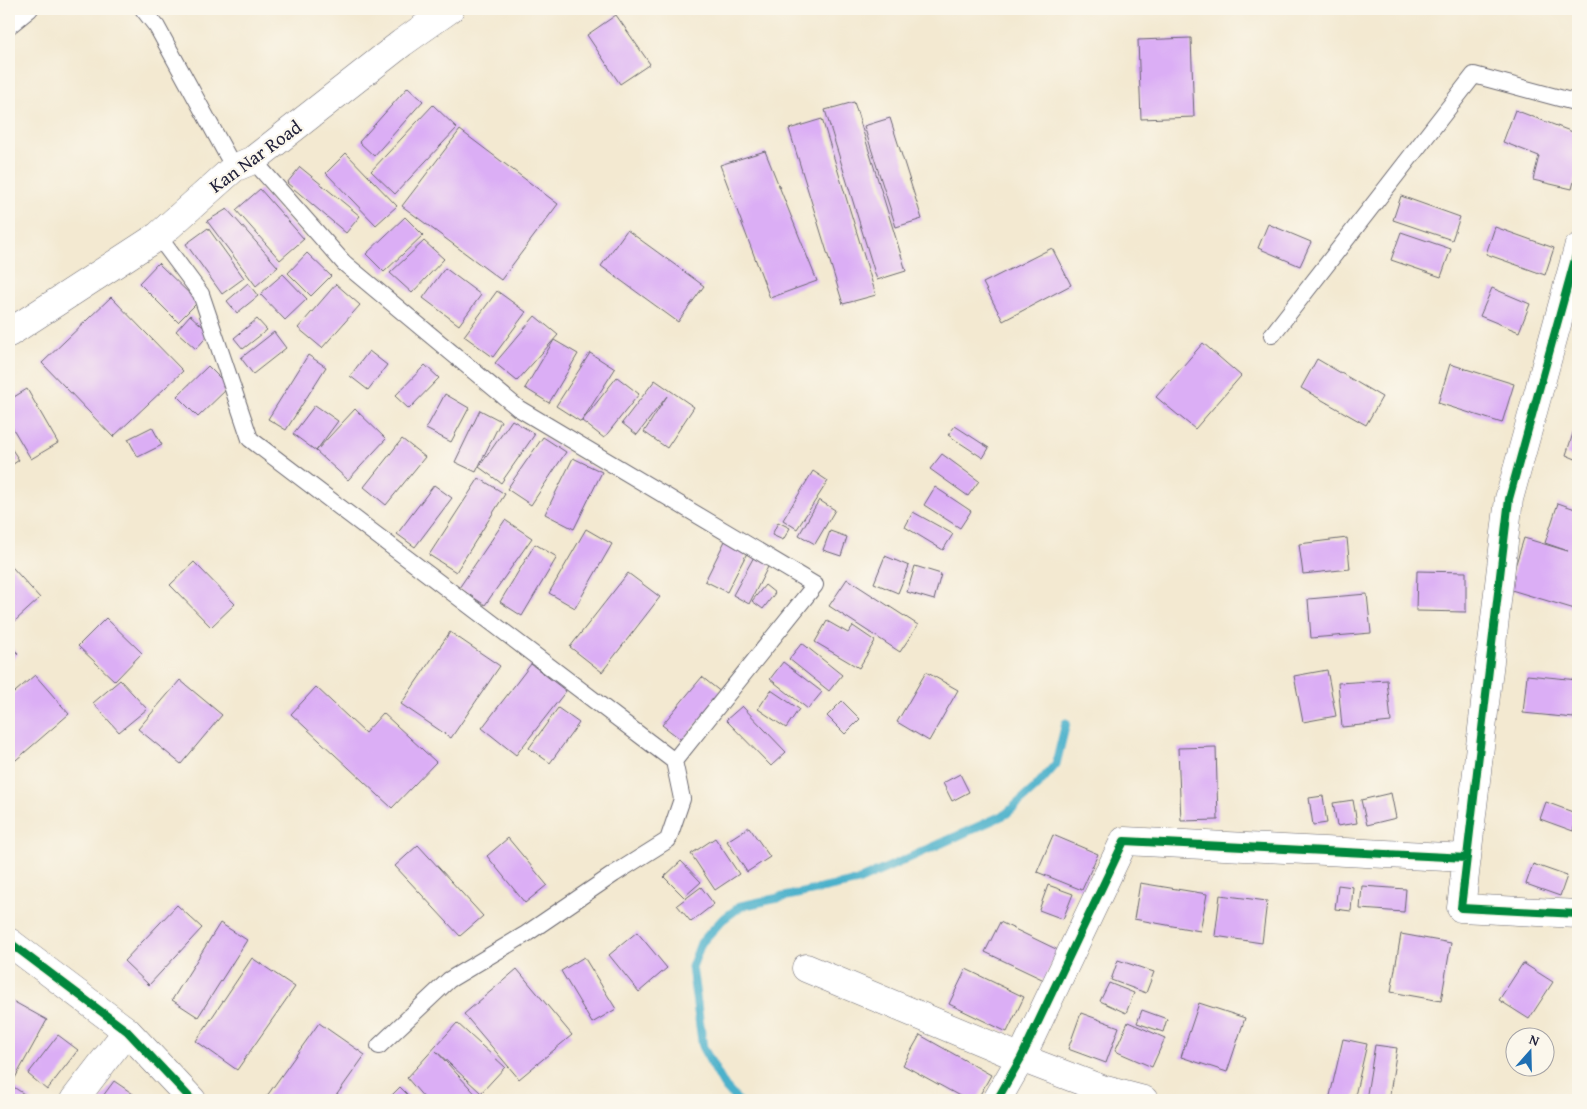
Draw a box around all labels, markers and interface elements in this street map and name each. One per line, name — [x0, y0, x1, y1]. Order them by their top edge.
street label: Kan Nar Road — [203, 112, 308, 199]
north arrow — [1504, 1026, 1554, 1076]
text: N — [1527, 1029, 1543, 1051]

